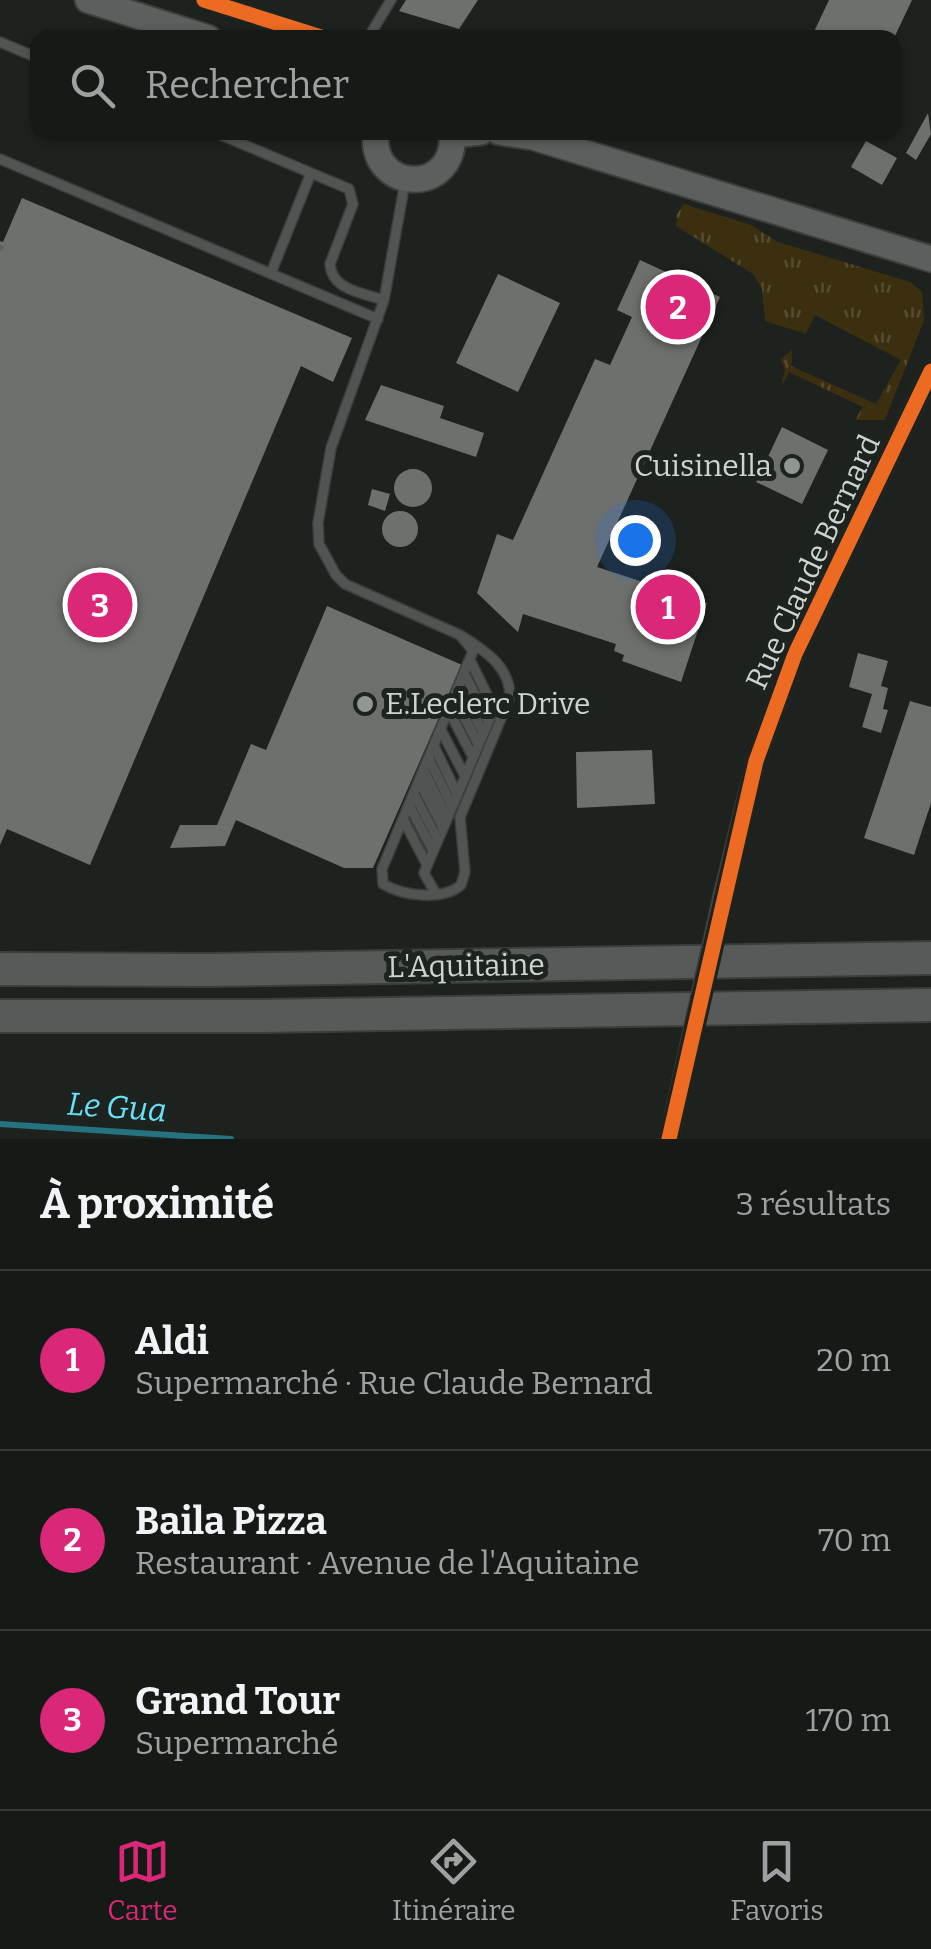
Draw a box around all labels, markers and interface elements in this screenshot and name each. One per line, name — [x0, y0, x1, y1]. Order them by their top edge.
search box — [30, 30, 901, 140]
icon: search — [65, 58, 120, 113]
text: Rechercher — [145, 62, 349, 108]
pin: 2 — [646, 270, 710, 344]
street label: Rue Claude Bernard — [738, 429, 888, 695]
place label: Cuisinella — [634, 448, 772, 484]
marker: Cuisinella — [781, 455, 803, 477]
your location — [610, 515, 661, 566]
pin: 3 — [68, 568, 132, 642]
pin: 1 — [636, 570, 700, 644]
place label: E.Leclerc Drive — [385, 686, 590, 722]
marker: E.Leclerc Drive — [354, 693, 376, 715]
street label: L'Aquitaine — [387, 947, 545, 985]
water label: Le Gua — [66, 1085, 168, 1129]
text: À proximité — [40, 1179, 274, 1229]
text: 3 résultats — [736, 1185, 891, 1223]
text: Aldi — [135, 1318, 209, 1364]
text: 1 — [66, 1341, 79, 1379]
text: 20 m — [816, 1341, 891, 1379]
text: Supermarché · Rue Claude Bernard — [135, 1364, 653, 1402]
text: Baila Pizza — [135, 1498, 327, 1544]
text: 2 — [63, 1521, 82, 1559]
text: 70 m — [818, 1521, 891, 1559]
text: Restaurant · Avenue de l'Aquitaine — [135, 1544, 640, 1582]
text: Grand Tour — [135, 1678, 340, 1724]
text: 3 — [63, 1701, 82, 1739]
text: 170 m — [805, 1701, 891, 1739]
text: Supermarché — [135, 1724, 339, 1762]
tab: Carte — [107, 1834, 178, 1927]
tab: Itinéraire — [392, 1834, 516, 1927]
tab: Favoris — [730, 1834, 824, 1927]

